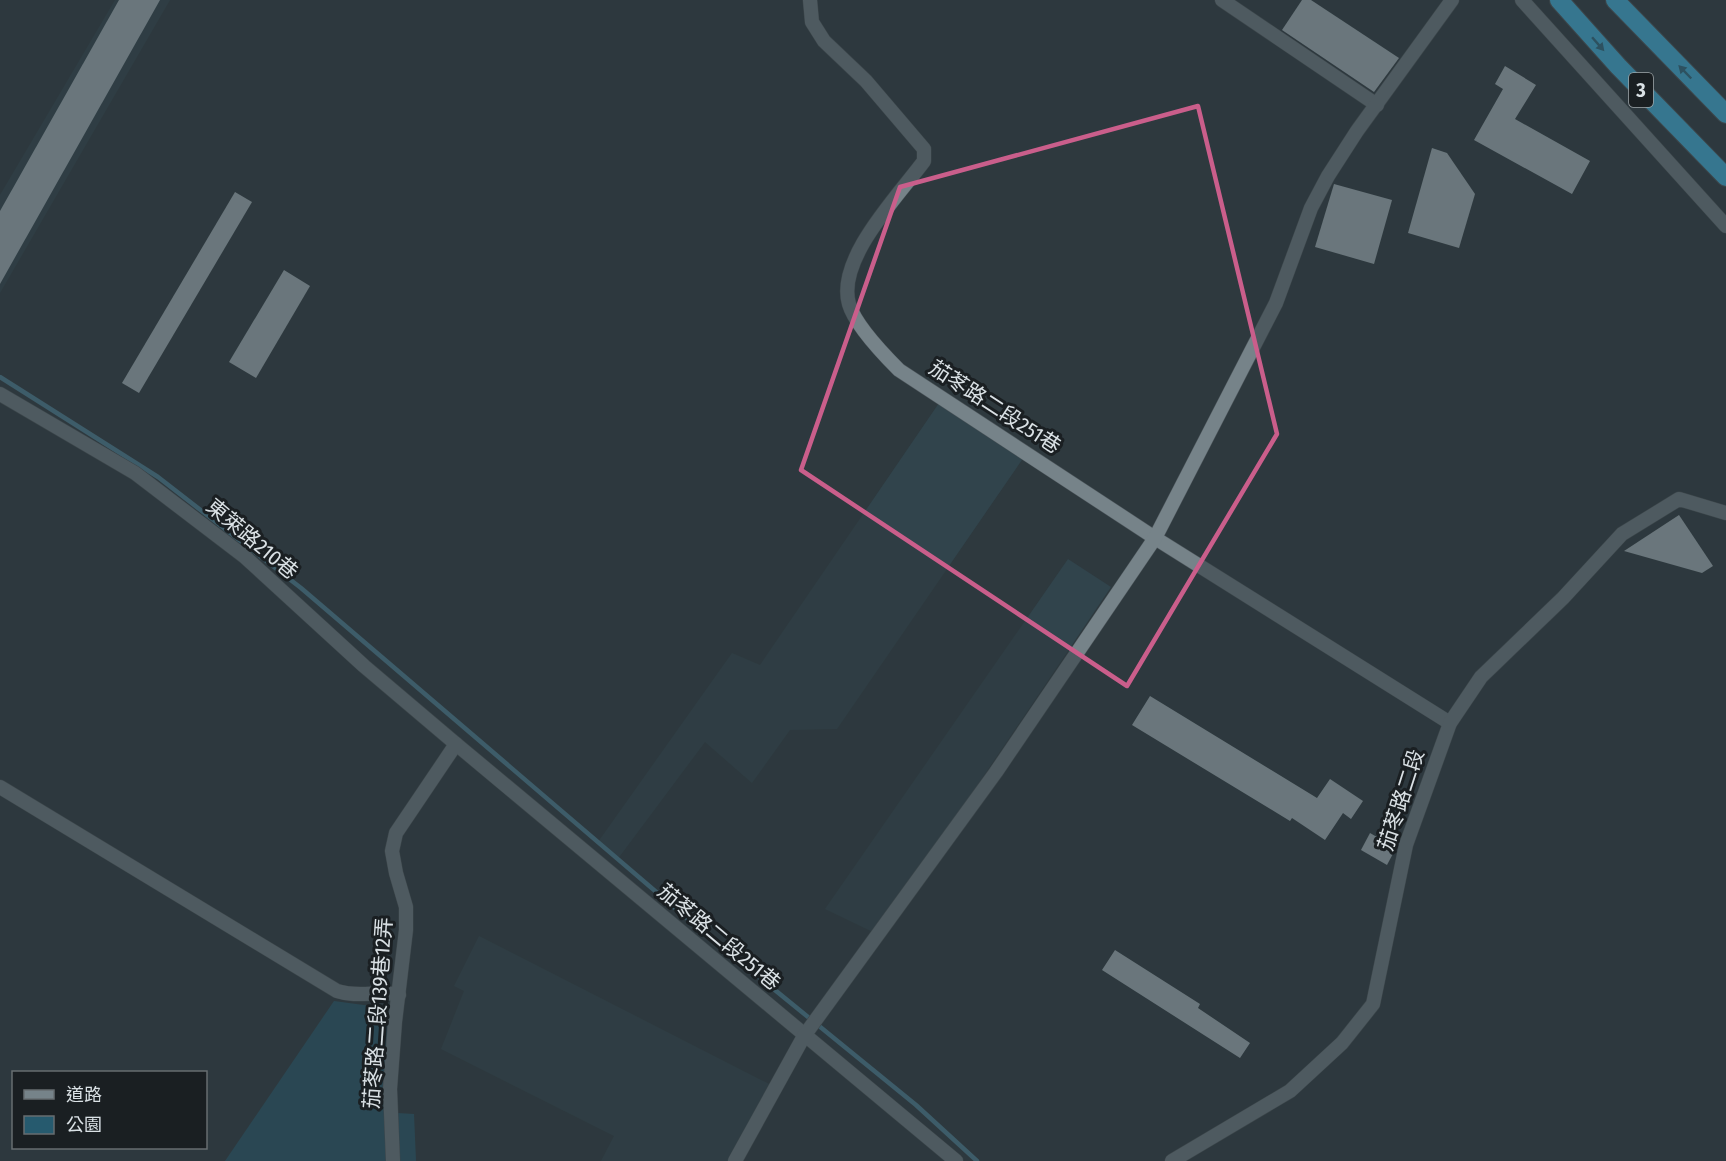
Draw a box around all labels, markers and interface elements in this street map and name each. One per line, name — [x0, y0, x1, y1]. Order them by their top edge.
one-way arrow — [1591, 36, 1604, 51]
one-way arrow — [1678, 64, 1692, 79]
road number: 3 — [1629, 73, 1653, 107]
street label: 茄苳路二段251巷 — [924, 355, 1066, 459]
street label: 東萊路210巷 — [201, 493, 303, 585]
street label: 茄苳路二段 — [1372, 746, 1430, 854]
street label: 茄苳路二段251巷 — [652, 878, 786, 996]
street label: 茄苳路二段139巷12弄 — [358, 916, 398, 1110]
legend — [12, 1071, 207, 1149]
text: 道路 — [66, 1084, 102, 1106]
text: 公園 — [66, 1114, 102, 1136]

